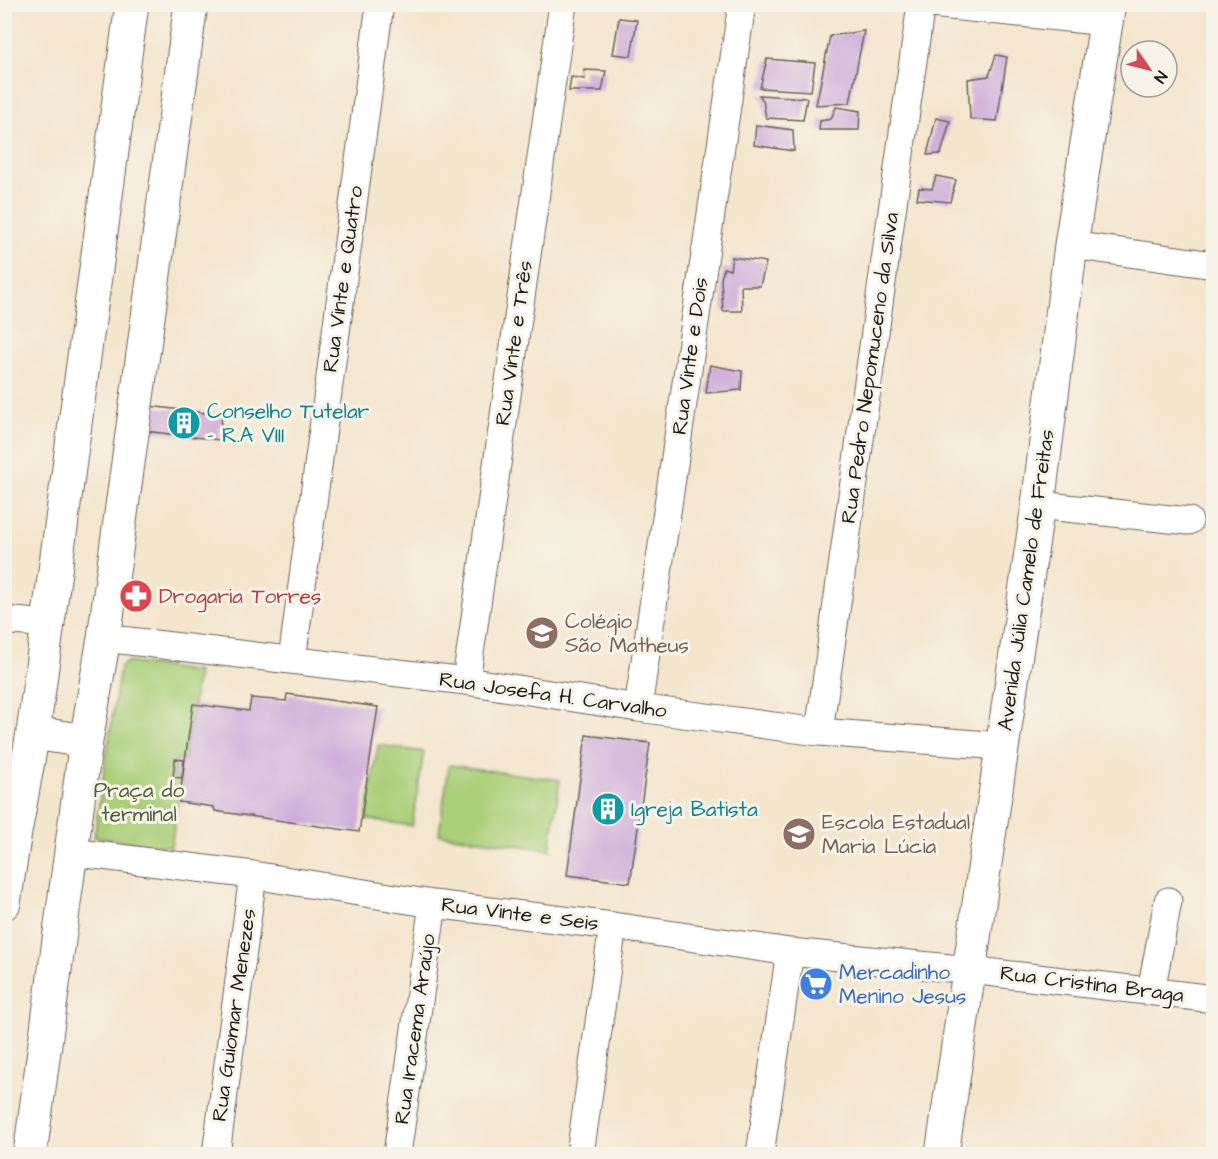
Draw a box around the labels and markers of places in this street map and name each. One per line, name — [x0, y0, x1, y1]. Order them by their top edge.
place label: Conselho Tutelar - R.A VIII — [207, 397, 370, 450]
building icon: Conselho Tutelar - R.A VIII — [166, 405, 202, 441]
pharmacy icon: Drogaria Torres — [118, 578, 154, 614]
place label: Drogaria Torres — [159, 582, 321, 613]
place label: Colégio São Matheus — [565, 607, 689, 660]
school or university icon: Colégio São Matheus — [524, 615, 560, 651]
building icon: Igreja Batista — [590, 791, 626, 827]
place label: Igreja Batista — [631, 795, 758, 826]
place label: Escola Estadual Maria Lúcia — [822, 808, 970, 861]
school or university icon: Escola Estadual Maria Lúcia — [781, 816, 817, 852]
place label: Mercadinho Menino Jesus — [839, 958, 966, 1011]
supermarket icon: Mercadinho Menino Jesus — [798, 966, 834, 1002]

